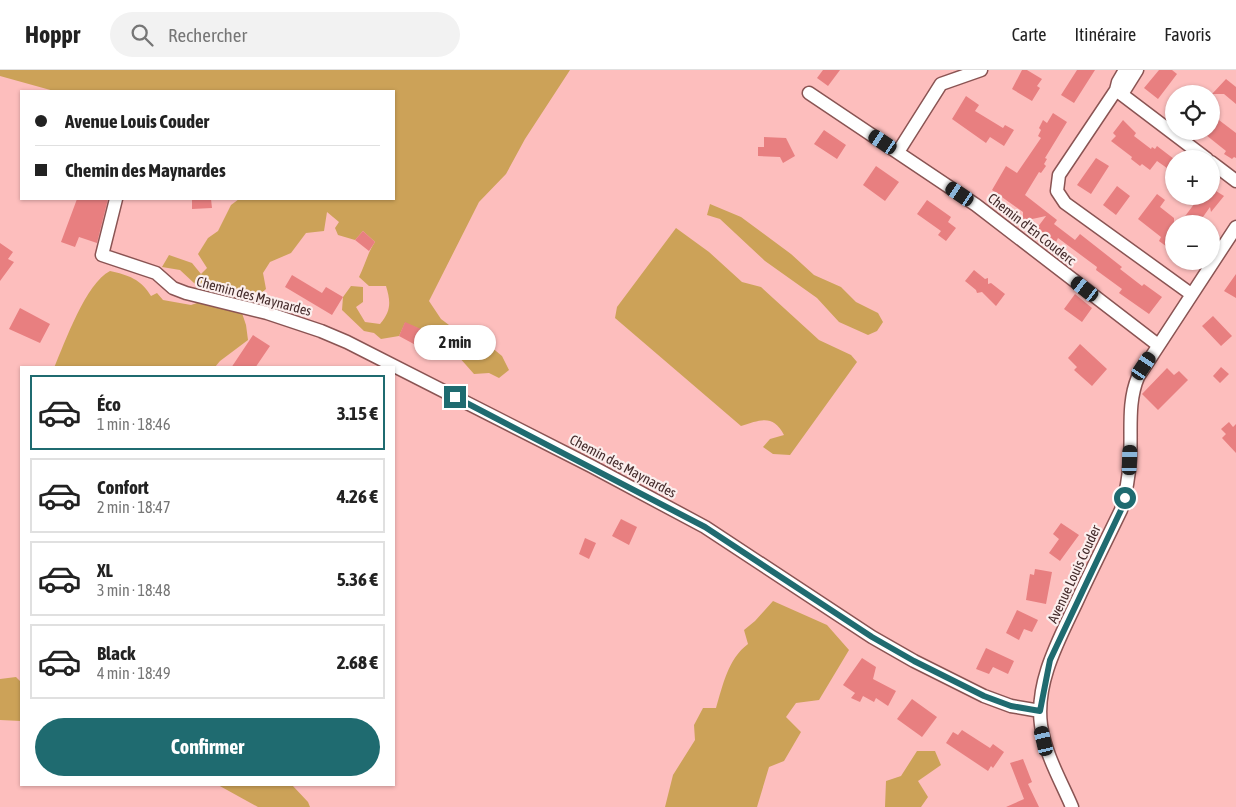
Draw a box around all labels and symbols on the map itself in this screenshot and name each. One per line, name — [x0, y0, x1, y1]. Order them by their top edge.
car — [866, 127, 899, 157]
car — [943, 179, 976, 209]
street label: Chemin d'En Couderc — [985, 190, 1080, 269]
street label: Chemin des Maynardes — [195, 273, 313, 319]
car — [1068, 274, 1101, 304]
callout: 2 min — [414, 325, 496, 360]
car — [1129, 349, 1158, 383]
route end — [444, 386, 466, 408]
street label: Chemin des Maynardes — [567, 431, 679, 501]
car — [1121, 445, 1138, 475]
route start — [1114, 487, 1136, 509]
street label: Avenue Louis Couder — [1044, 522, 1104, 626]
car — [1033, 725, 1054, 757]

